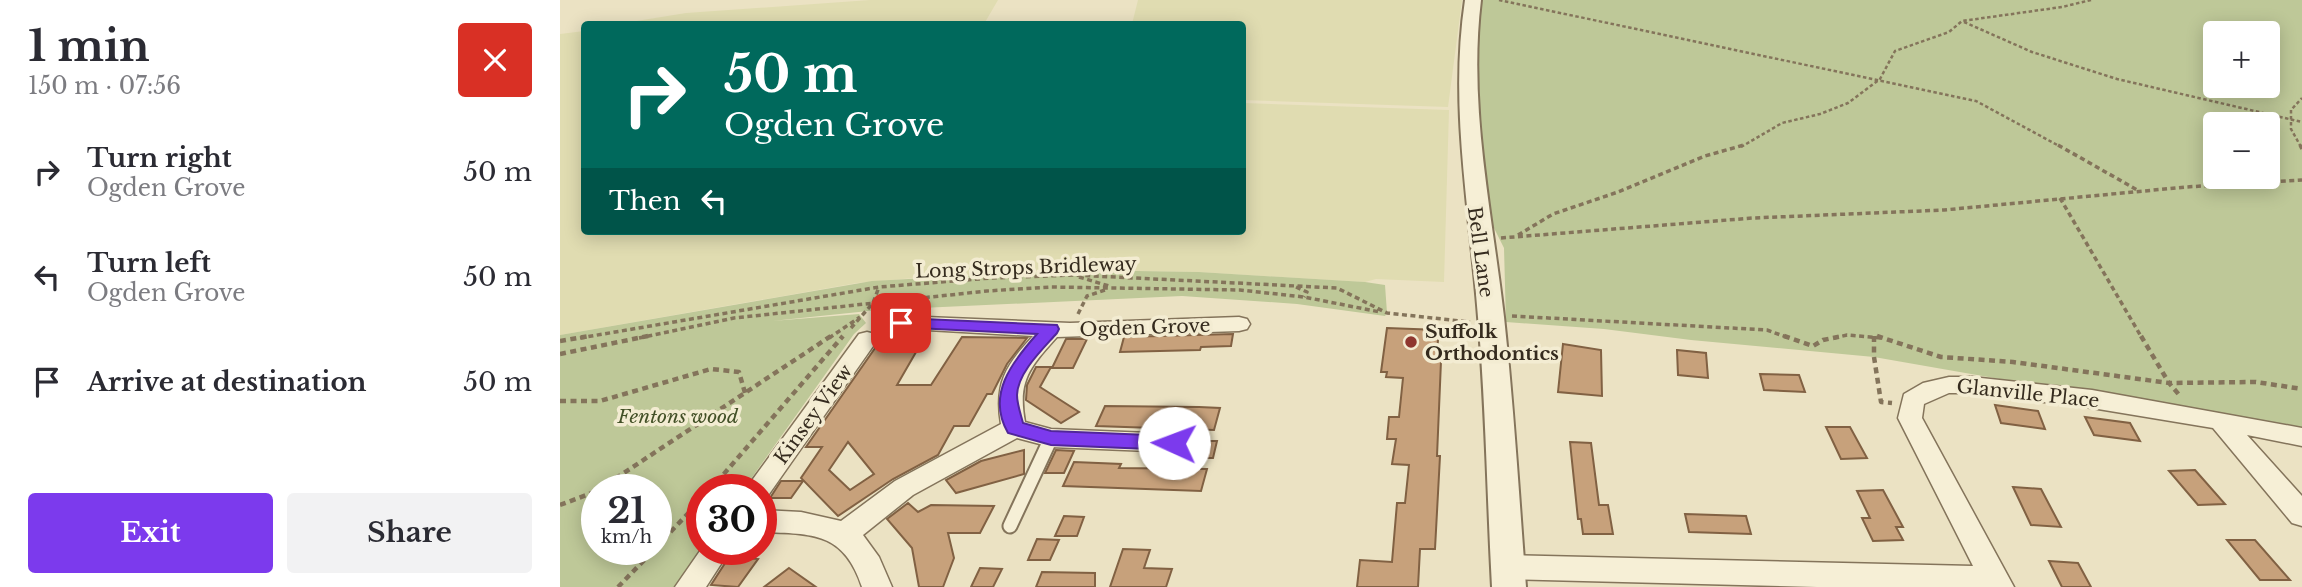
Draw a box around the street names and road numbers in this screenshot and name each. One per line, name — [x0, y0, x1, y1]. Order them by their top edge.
street label: Bell Lane — [1463, 205, 1498, 299]
street label: Long Strops Bridleway — [915, 252, 1137, 283]
street label: Ogden Grove — [1079, 314, 1211, 341]
street label: Kinsey View — [769, 360, 857, 469]
street label: Glanville Place — [1955, 375, 2101, 412]

